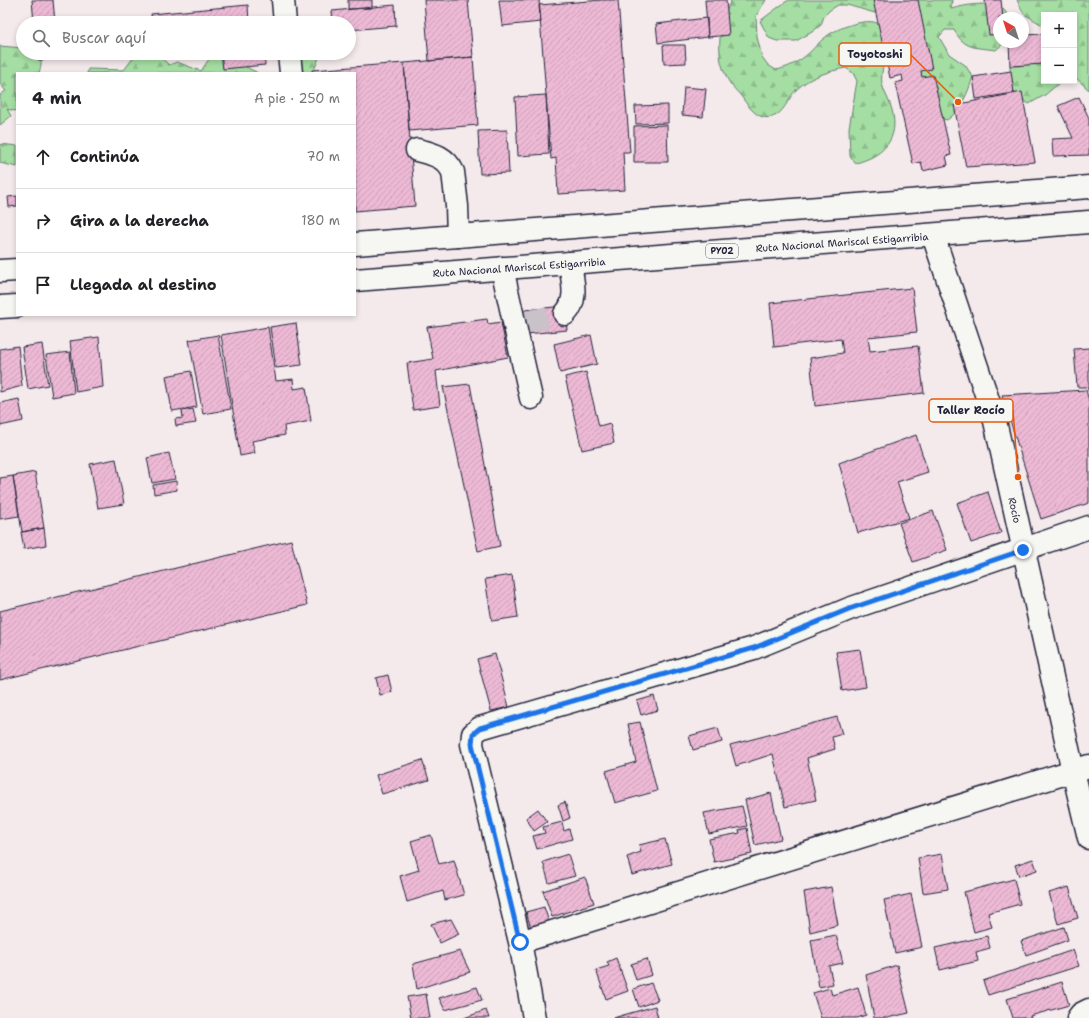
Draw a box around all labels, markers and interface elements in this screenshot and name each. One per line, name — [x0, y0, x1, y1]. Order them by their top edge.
north arrow — [993, 12, 1029, 48]
map controls — [1041, 12, 1077, 84]
button: + — [1041, 12, 1077, 48]
search box — [16, 16, 356, 60]
icon: search — [30, 27, 52, 49]
text: Buscar aquí — [62, 28, 146, 48]
callout: Toyotoshi — [839, 43, 911, 66]
text: Toyotoshi — [847, 47, 903, 62]
button: − — [1041, 48, 1077, 84]
text: 4 min — [32, 87, 82, 109]
text: A pie · 250 m — [254, 90, 340, 107]
icon: ahead — [32, 146, 54, 168]
text: Continúa — [70, 147, 139, 167]
text: 70 m — [306, 148, 340, 165]
icon: right — [32, 210, 54, 232]
text: Gira a la derecha — [70, 211, 209, 231]
text: 180 m — [301, 212, 340, 229]
street label: Ruta Nacional Mariscal Estigarribia — [755, 230, 930, 255]
road number: PY02 — [706, 244, 738, 258]
street label: Ruta Nacional Mariscal Estigarribia — [432, 255, 607, 280]
icon: arrive — [32, 274, 54, 296]
text: Llegada al destino — [70, 275, 217, 295]
callout: Taller Rocío — [929, 399, 1013, 422]
text: Taller Rocío — [937, 403, 1005, 418]
street label: Rocío — [1005, 496, 1024, 524]
route end — [1014, 541, 1032, 559]
route start — [511, 933, 529, 951]

